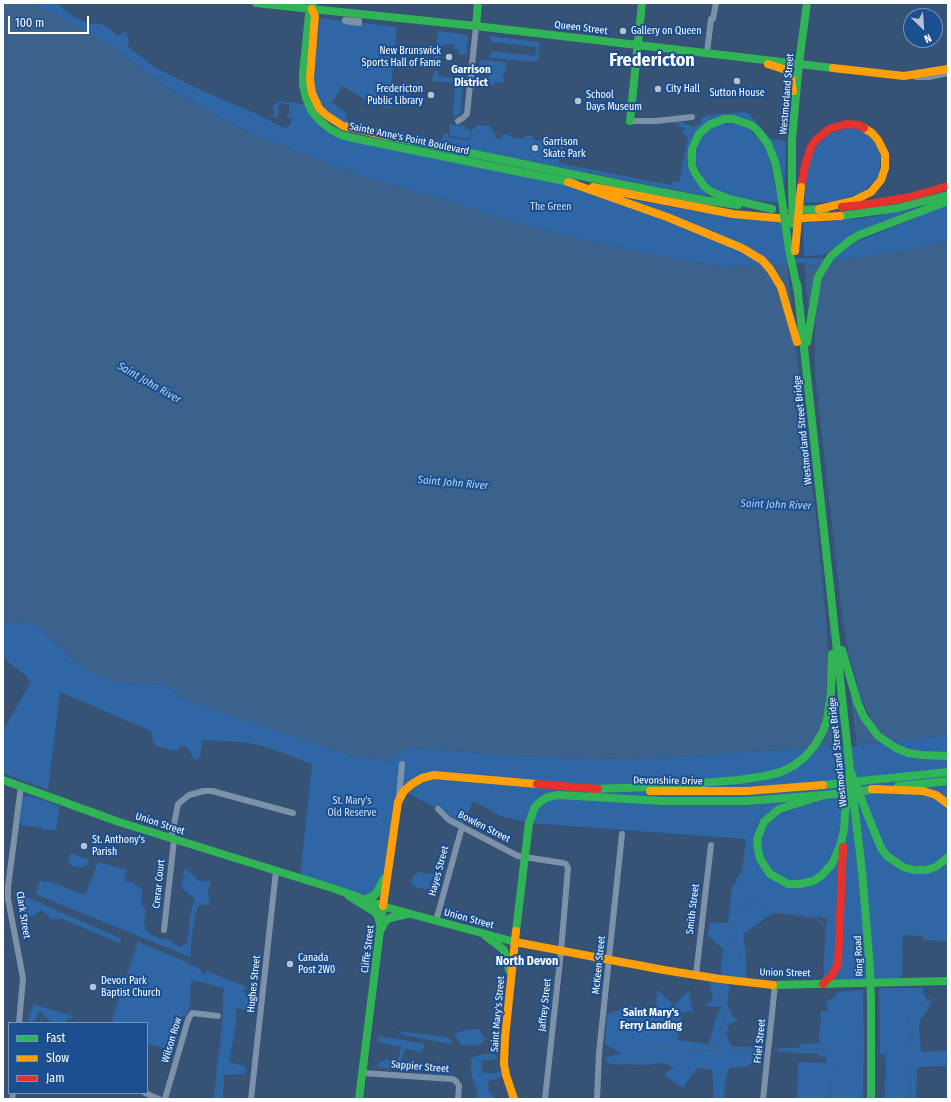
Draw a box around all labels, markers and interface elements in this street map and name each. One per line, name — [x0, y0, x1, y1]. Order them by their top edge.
scale bar — [10, 8, 91, 34]
north arrow — [903, 8, 943, 48]
text: 100 m — [15, 16, 44, 30]
street label: Queen Street — [554, 19, 608, 37]
place label: Gallery on Queen — [631, 25, 702, 37]
marker: Gallery on Queen — [618, 26, 628, 36]
text: N — [922, 31, 934, 46]
place label: New Brunswick Sports Hall of Fame — [362, 45, 441, 68]
district label: Fredericton — [609, 50, 695, 72]
marker: New Brunswick Sports Hall of Fame — [444, 52, 454, 62]
street label: Westmorland Street — [777, 53, 797, 135]
district label: Garrison District — [451, 63, 491, 89]
marker: Sutton House — [732, 76, 742, 86]
place label: Fredericton Public Library — [367, 83, 423, 106]
place label: City Hall — [666, 83, 700, 95]
marker: City Hall — [653, 84, 663, 94]
place label: Sutton House — [709, 87, 765, 99]
place label: School Days Museum — [586, 89, 642, 112]
marker: Fredericton Public Library — [426, 90, 436, 100]
marker: School Days Museum — [573, 96, 583, 106]
street label: Sainte Anne's Point Boulevard — [348, 120, 470, 158]
place label: Garrison Skate Park — [543, 136, 586, 160]
marker: Garrison Skate Park — [530, 143, 540, 153]
park label: The Green — [530, 201, 572, 213]
water label: Saint John River — [115, 360, 183, 406]
street label: Westmorland Street Bridge — [791, 375, 815, 485]
water label: Saint John River — [417, 473, 489, 493]
water label: Saint John River — [740, 497, 812, 513]
street label: Westmorland Street Bridge — [826, 697, 850, 807]
street label: Devonshire Drive — [633, 774, 703, 788]
park label: St. Mary's Old Reserve — [328, 795, 376, 818]
street label: Bowlen Street — [456, 809, 512, 845]
street label: Union Street — [134, 810, 186, 838]
place label: St. Anthony's Parish — [92, 834, 145, 858]
marker: St. Anthony's Parish — [79, 841, 89, 851]
street label: Hayes Street — [427, 845, 451, 897]
street label: Crerar Court — [150, 859, 168, 909]
street label: Smith Street — [684, 883, 702, 935]
street label: Clark Street — [13, 891, 33, 939]
street label: Union Street — [443, 907, 495, 931]
street label: Cliffe Street — [359, 924, 377, 974]
street label: McKeen Street — [590, 935, 608, 995]
street label: Ring Road — [852, 935, 866, 977]
place label: Canada Post 2W0 — [298, 952, 335, 976]
street label: Hughes Street — [245, 955, 263, 1013]
district label: North Devon — [496, 955, 558, 969]
marker: Canada Post 2W0 — [285, 959, 295, 969]
street label: Union Street — [759, 967, 811, 979]
place label: Devon Park Baptist Church — [101, 975, 161, 998]
street label: Saint Mary's Street — [489, 975, 507, 1053]
street label: Jaffrey Street — [536, 978, 554, 1032]
marker: Devon Park Baptist Church — [88, 982, 98, 992]
district label: Saint Mary's Ferry Landing — [620, 1006, 682, 1032]
street label: Wilson Row — [159, 1016, 185, 1064]
street label: Friel Street — [752, 1018, 768, 1064]
legend — [8, 1022, 148, 1094]
text: Fast — [46, 1031, 65, 1045]
text: Slow — [46, 1051, 69, 1065]
street label: Sappier Street — [390, 1058, 450, 1076]
text: Jam — [46, 1071, 64, 1085]

